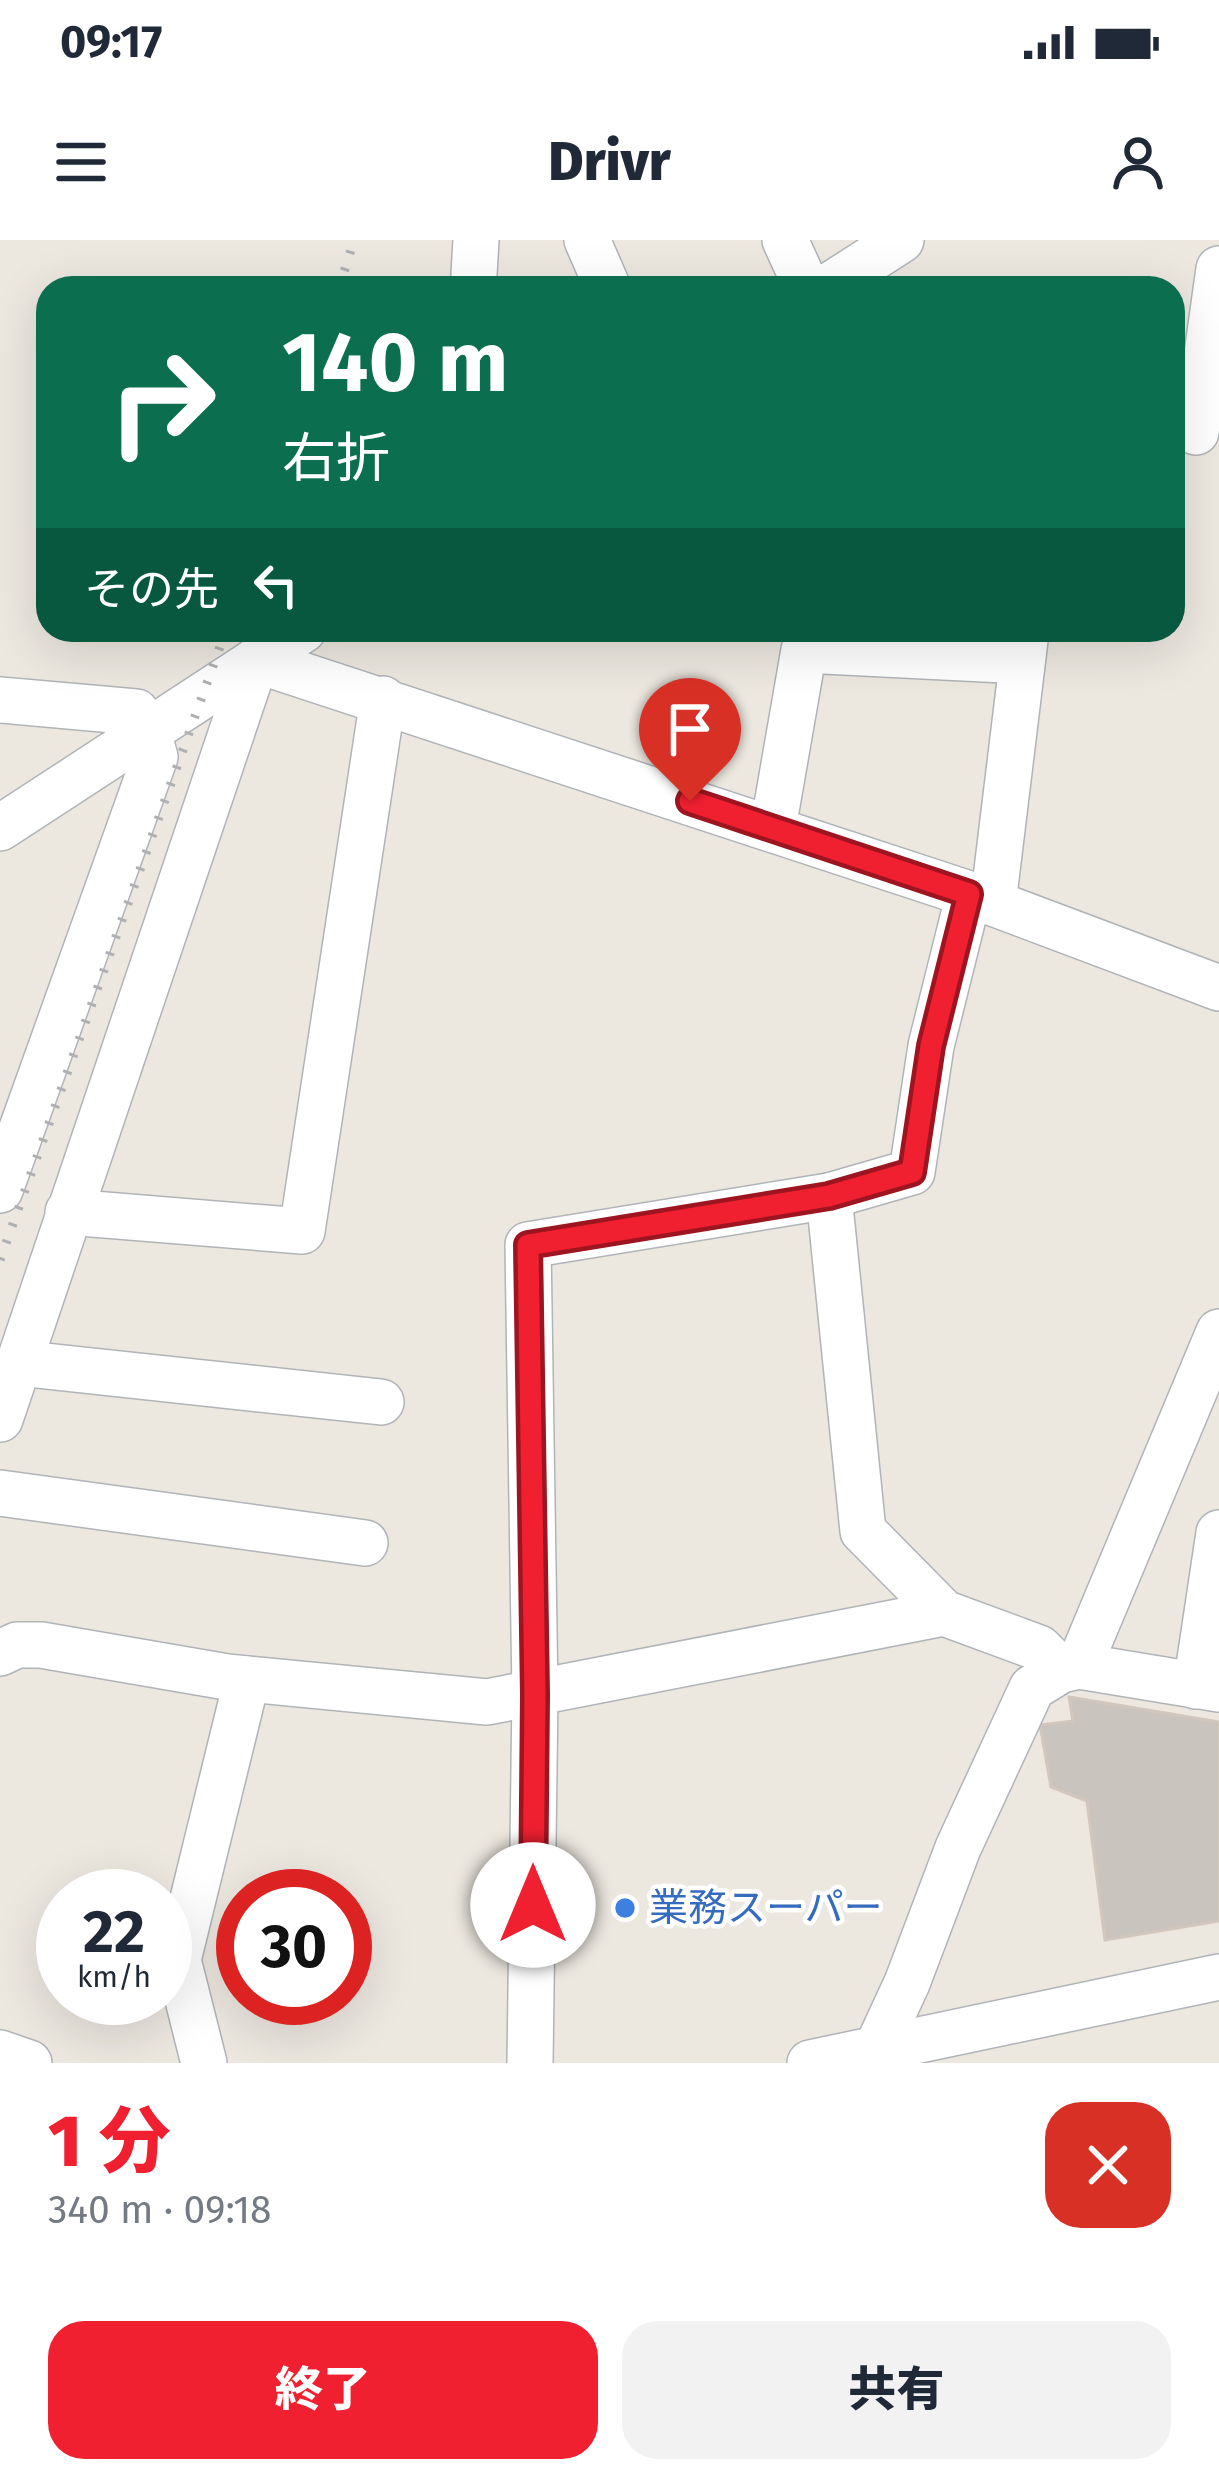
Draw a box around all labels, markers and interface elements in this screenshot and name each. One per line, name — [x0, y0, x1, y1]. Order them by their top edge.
text: 09:17 — [60, 15, 162, 69]
icon: menu — [48, 129, 114, 195]
icon: person — [1105, 129, 1171, 195]
text: Drivr — [548, 130, 671, 194]
text: 140 m — [282, 312, 508, 413]
icon: right — [84, 324, 240, 480]
text: 右折 — [282, 427, 390, 491]
icon: left — [243, 552, 309, 618]
text: その先 — [84, 563, 219, 617]
pin — [639, 678, 741, 801]
icon: arrive — [657, 696, 723, 762]
position arrow — [470, 1842, 596, 1968]
speed limit sign: 30 — [216, 1869, 372, 2025]
place label: 業務スーパー — [649, 1885, 883, 1931]
marker: 業務スーパー — [612, 1895, 638, 1921]
text: 22 — [83, 1896, 145, 1968]
text: km/h — [77, 1959, 151, 1995]
text: 1 分 — [48, 2099, 170, 2185]
button: close — [1045, 2102, 1171, 2228]
text: 340 m · 09:18 — [48, 2187, 272, 2233]
button: 終了 — [48, 2321, 598, 2459]
button: 共有 — [622, 2321, 1171, 2459]

